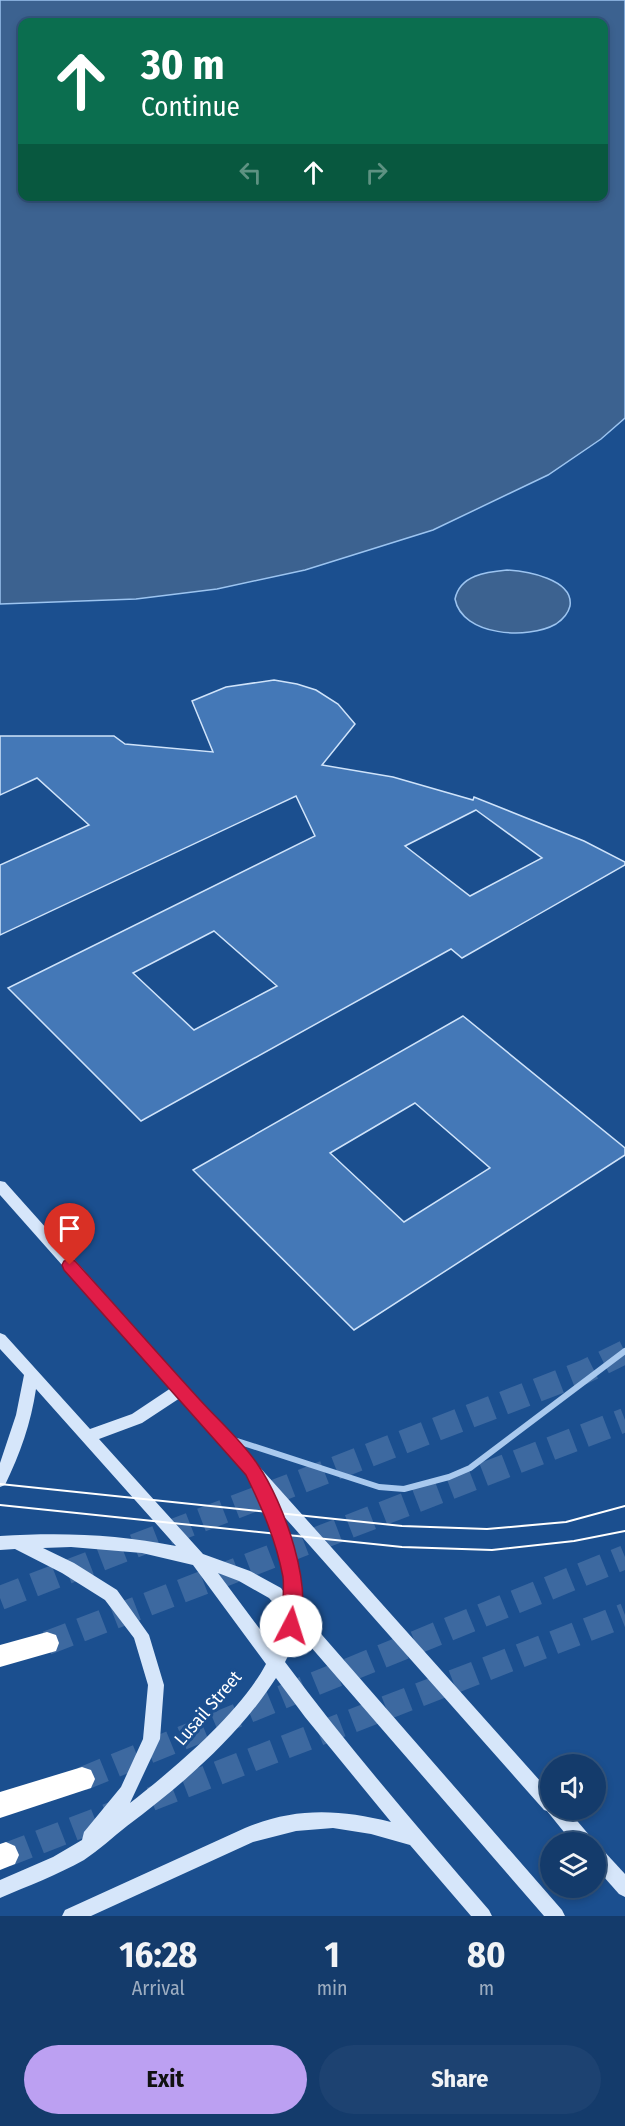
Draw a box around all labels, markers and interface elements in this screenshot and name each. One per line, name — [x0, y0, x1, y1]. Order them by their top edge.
text: 30 m — [141, 40, 225, 90]
icon: ahead — [42, 42, 120, 120]
text: Continue — [141, 91, 240, 123]
icon: left — [234, 156, 267, 189]
icon: ahead — [297, 156, 330, 189]
icon: right — [360, 156, 393, 189]
pin — [44, 1203, 95, 1265]
icon: arrive — [53, 1212, 86, 1245]
position arrow — [259, 1594, 323, 1658]
street label: Lusail Street — [170, 1666, 246, 1750]
map controls — [540, 1754, 606, 1898]
button: sound — [540, 1754, 606, 1820]
button: layers — [540, 1832, 606, 1898]
text: 16:28 — [119, 1933, 197, 1977]
text: 1 — [325, 1933, 340, 1977]
text: 80 — [467, 1933, 506, 1977]
text: Arrival — [132, 1976, 185, 2000]
text: min — [317, 1976, 348, 2000]
text: m — [479, 1976, 494, 2000]
button: Exit — [24, 2045, 307, 2114]
button: Share — [319, 2045, 601, 2114]

